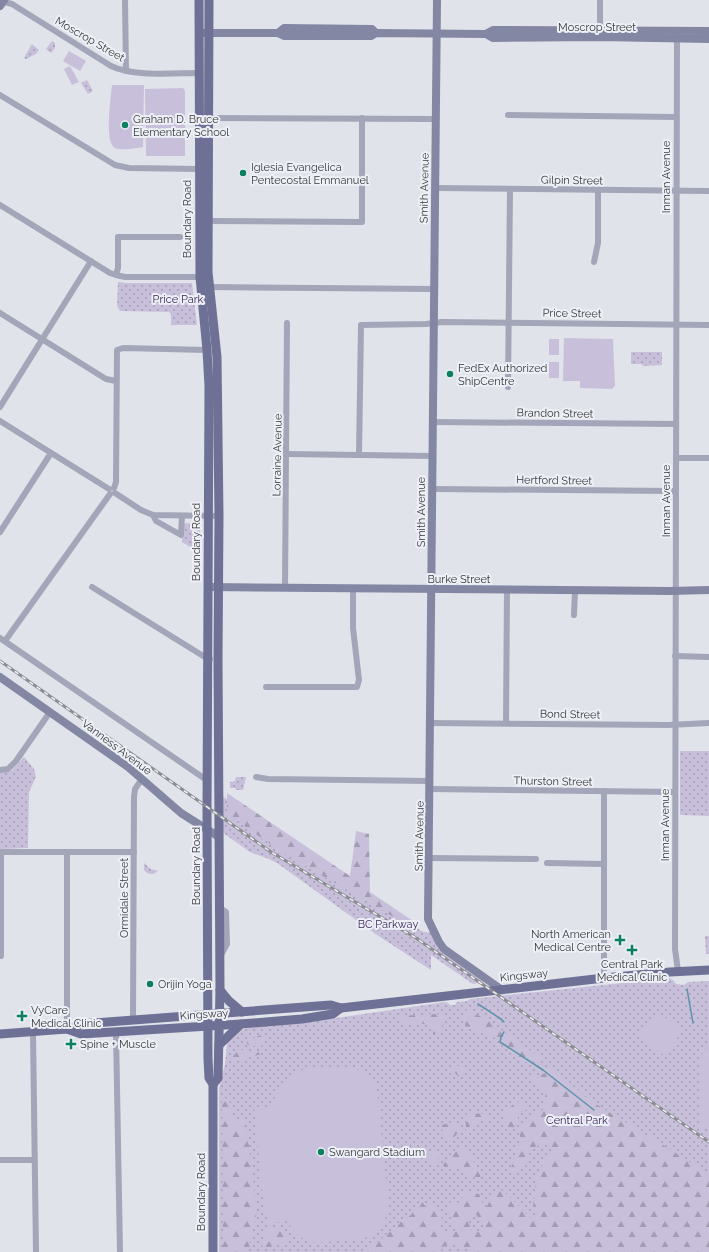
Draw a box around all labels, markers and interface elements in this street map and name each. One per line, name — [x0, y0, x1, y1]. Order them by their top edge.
street label: Moscrop Street — [53, 14, 127, 65]
street label: Moscrop Street — [558, 21, 636, 34]
place label: Graham D. Bruce Elementary School — [133, 113, 229, 139]
marker: Graham D. Bruce Elementary School — [120, 120, 130, 130]
street label: Inman Avenue — [660, 140, 673, 213]
street label: Smith Avenue — [417, 152, 432, 223]
place label: Iglesia Evangelica Pentecostal Emmanuel — [251, 161, 369, 187]
marker: Iglesia Evangelica Pentecostal Emmanuel — [238, 168, 248, 178]
street label: Gilpin Street — [541, 173, 603, 188]
street label: Boundary Road — [181, 180, 194, 258]
park label: Price Park — [153, 293, 204, 306]
street label: Price Street — [542, 306, 602, 321]
place label: FedEx Authorized ShipCentre — [458, 362, 548, 388]
marker: FedEx Authorized ShipCentre — [445, 369, 455, 379]
street label: Brandon Street — [517, 406, 594, 421]
street label: Lorraine Avenue — [270, 413, 285, 497]
street label: Inman Avenue — [660, 464, 673, 537]
street label: Hertford Street — [516, 473, 592, 488]
street label: Smith Avenue — [415, 476, 428, 547]
street label: Boundary Road — [190, 503, 203, 581]
street label: Burke Street — [427, 573, 491, 586]
street label: Bond Street — [540, 707, 601, 722]
street label: Vanness Avenue — [79, 717, 155, 778]
street label: Thurston Street — [514, 774, 593, 789]
street label: Inman Avenue — [659, 788, 672, 861]
street label: Smith Avenue — [412, 800, 427, 871]
street label: Boundary Road — [190, 827, 203, 905]
street label: Ormidale Street — [118, 858, 131, 938]
park label: BC Parkway — [358, 918, 418, 931]
place label: North American Medical Centre — [531, 928, 612, 954]
marker: North American Medical Centre — [614, 934, 626, 946]
marker: Central Park Medical Clinic — [626, 944, 638, 956]
place label: Central Park Medical Clinic — [597, 958, 667, 984]
street label: Kingsway — [499, 966, 549, 984]
place label: Orijin Yoga — [158, 978, 212, 991]
marker: Orijin Yoga — [145, 979, 155, 989]
place label: VyCare Medical Clinic — [31, 1004, 102, 1030]
street label: Kingsway — [179, 1006, 229, 1023]
marker: VyCare Medical Clinic — [16, 1010, 28, 1022]
marker: Spine + Muscle — [65, 1038, 77, 1050]
place label: Spine + Muscle — [80, 1038, 156, 1051]
park label: Central Park — [546, 1114, 608, 1127]
place label: Swangard Stadium — [329, 1146, 425, 1159]
marker: Swangard Stadium — [316, 1147, 326, 1157]
street label: Boundary Road — [195, 1153, 208, 1231]

